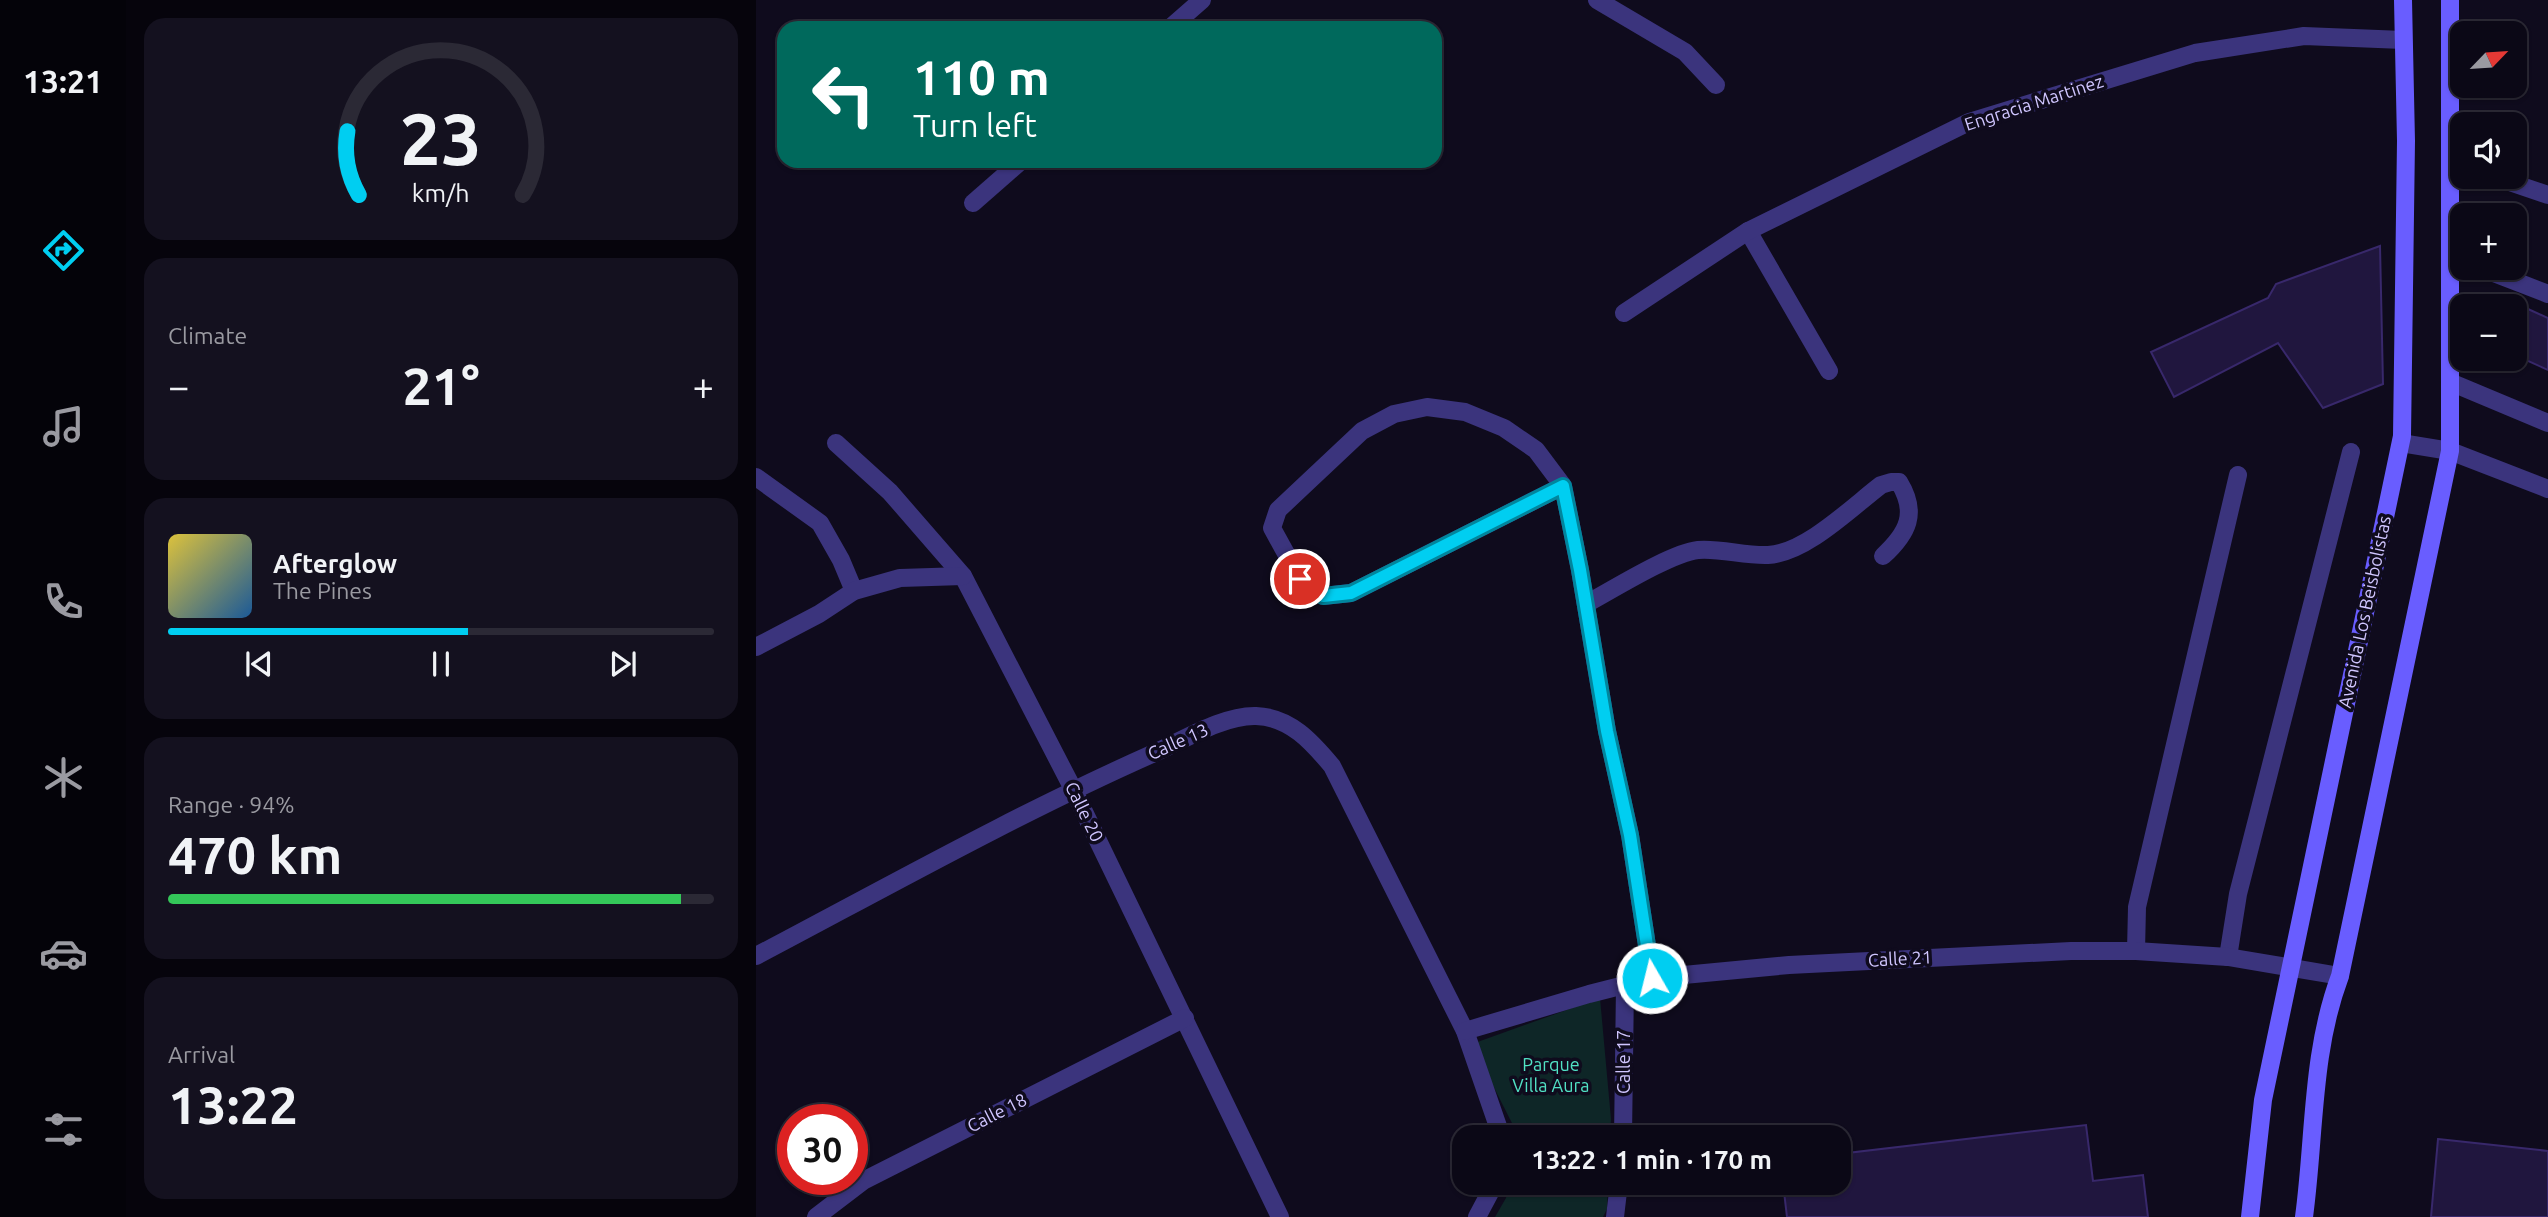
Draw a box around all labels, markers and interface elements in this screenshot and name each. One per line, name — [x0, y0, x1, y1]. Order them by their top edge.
north arrow — [2450, 21, 2527, 98]
map controls — [2450, 21, 2527, 371]
icon: left — [798, 49, 889, 140]
text: 110 m — [913, 49, 1050, 104]
text: 13:21 — [23, 63, 103, 99]
street label: Engracia Martinez — [1962, 70, 2106, 134]
text: 23 — [400, 97, 482, 179]
text: Turn left — [913, 107, 1037, 143]
button: sound — [2450, 112, 2527, 189]
text: km/h — [412, 179, 470, 207]
button: + — [2450, 203, 2527, 280]
icon: directions — [39, 226, 88, 275]
button: − — [2450, 294, 2527, 371]
text: Climate — [168, 323, 247, 348]
text: 21° — [402, 357, 480, 415]
text: − — [168, 365, 189, 407]
text: + — [693, 365, 714, 407]
icon: music — [39, 402, 88, 451]
street label: Avenida Los Beisbolistas — [2334, 514, 2394, 710]
text: Afterglow — [273, 549, 397, 578]
pin — [1270, 549, 1330, 609]
icon: arrive — [1281, 560, 1319, 598]
icon: phone — [39, 577, 88, 626]
text: The Pines — [273, 578, 372, 603]
icon: previous — [240, 645, 278, 683]
icon: pause — [422, 645, 460, 683]
icon: next — [604, 645, 642, 683]
street label: Calle 13 — [1144, 719, 1211, 763]
icon: climate — [39, 753, 88, 802]
street label: Calle 20 — [1062, 778, 1108, 845]
text: Range · 94% — [168, 792, 295, 817]
text: 470 km — [168, 826, 342, 884]
icon: car — [39, 929, 88, 978]
position arrow — [1615, 941, 1689, 1015]
street label: Calle 21 — [1867, 946, 1932, 970]
street label: Calle 17 — [1613, 1030, 1633, 1094]
text: Arrival — [168, 1042, 235, 1067]
park label: Parque Villa Aura — [1512, 1054, 1590, 1095]
text: 13:22 — [168, 1076, 298, 1134]
street label: Calle 18 — [963, 1089, 1030, 1136]
speed limit sign: 30 — [777, 1104, 868, 1195]
icon: filters — [39, 1105, 88, 1154]
text: 13:22 · 1 min · 170 m — [1531, 1145, 1772, 1174]

